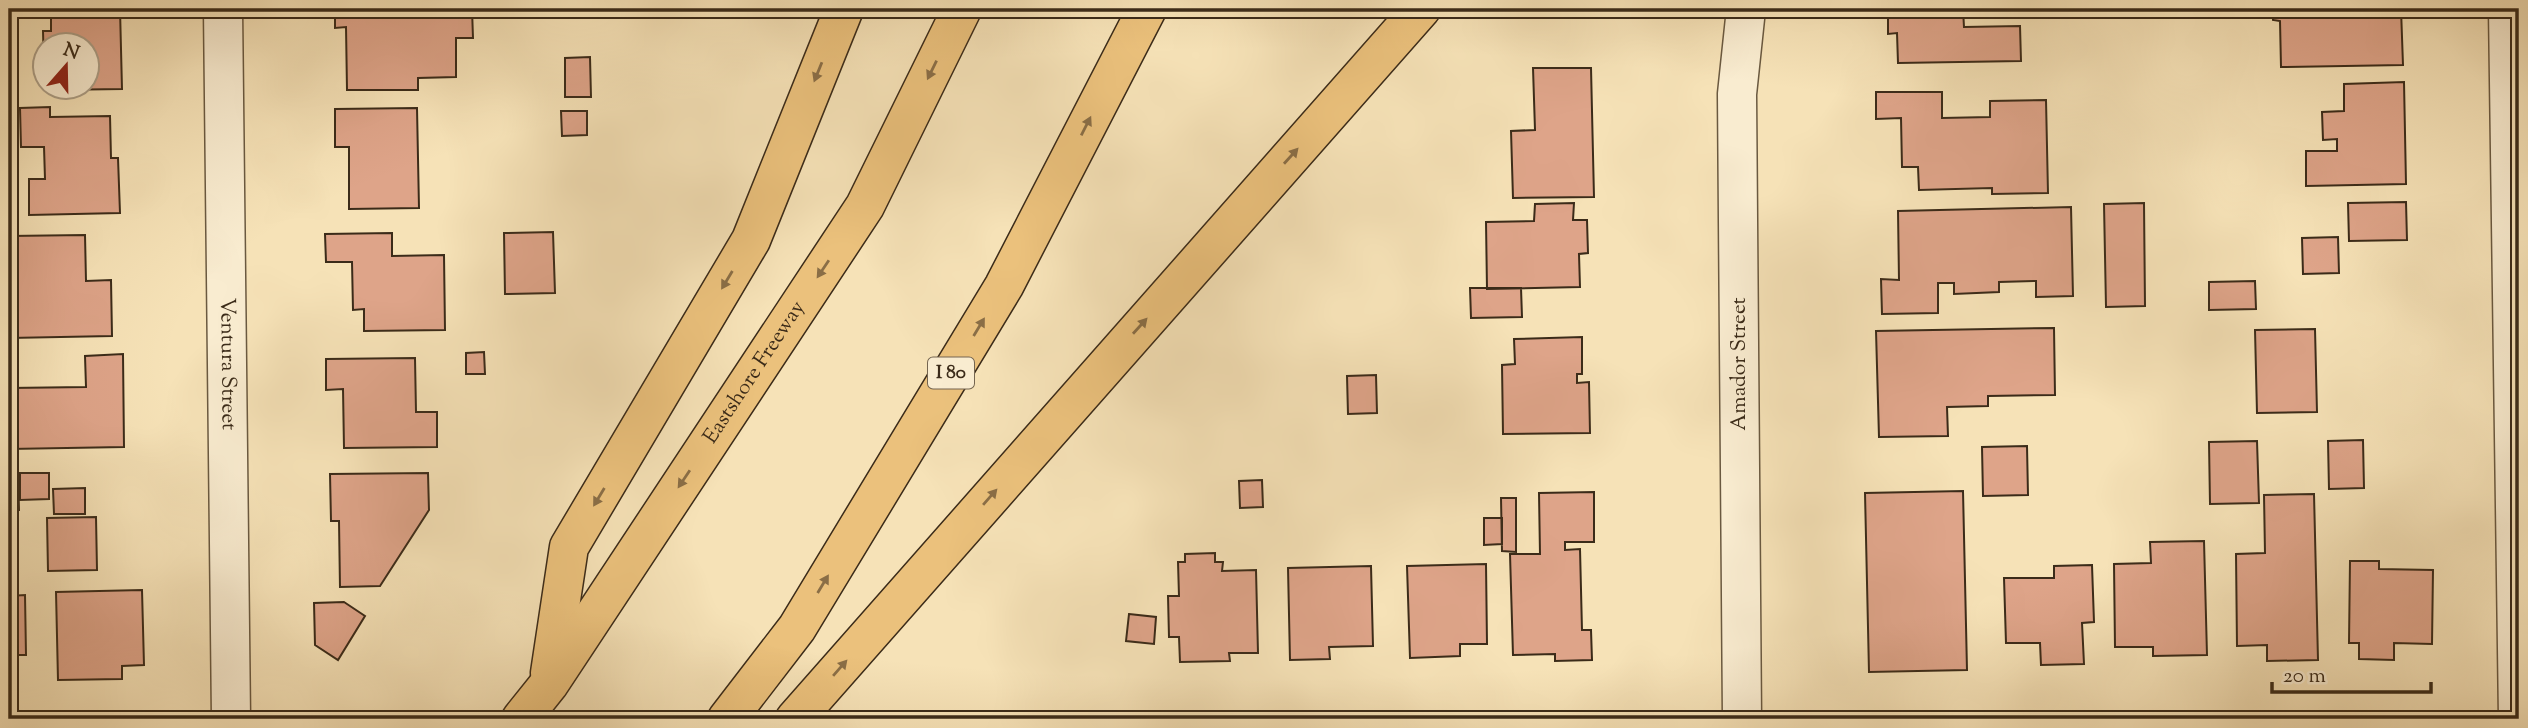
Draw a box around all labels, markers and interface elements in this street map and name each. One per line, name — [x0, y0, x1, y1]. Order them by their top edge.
north arrow — [32, 32, 102, 102]
text: N — [59, 37, 83, 68]
one-way arrow — [926, 60, 938, 80]
one-way arrow — [813, 62, 824, 83]
one-way arrow — [1081, 116, 1092, 136]
one-way arrow — [1283, 147, 1299, 165]
one-way arrow — [816, 260, 830, 278]
one-way arrow — [721, 271, 734, 290]
street label: Eastshore Freeway — [697, 295, 813, 450]
street label: Amador Street — [1725, 297, 1755, 431]
street label: Ventura Street — [211, 298, 243, 430]
one-way arrow — [973, 317, 986, 336]
one-way arrow — [1132, 317, 1148, 335]
road number: I 80 — [928, 358, 974, 388]
one-way arrow — [678, 470, 691, 489]
one-way arrow — [593, 488, 605, 507]
one-way arrow — [982, 488, 998, 506]
one-way arrow — [817, 574, 829, 593]
scale bar — [2272, 651, 2432, 695]
one-way arrow — [832, 659, 848, 677]
text: 20 m — [2283, 662, 2326, 692]

